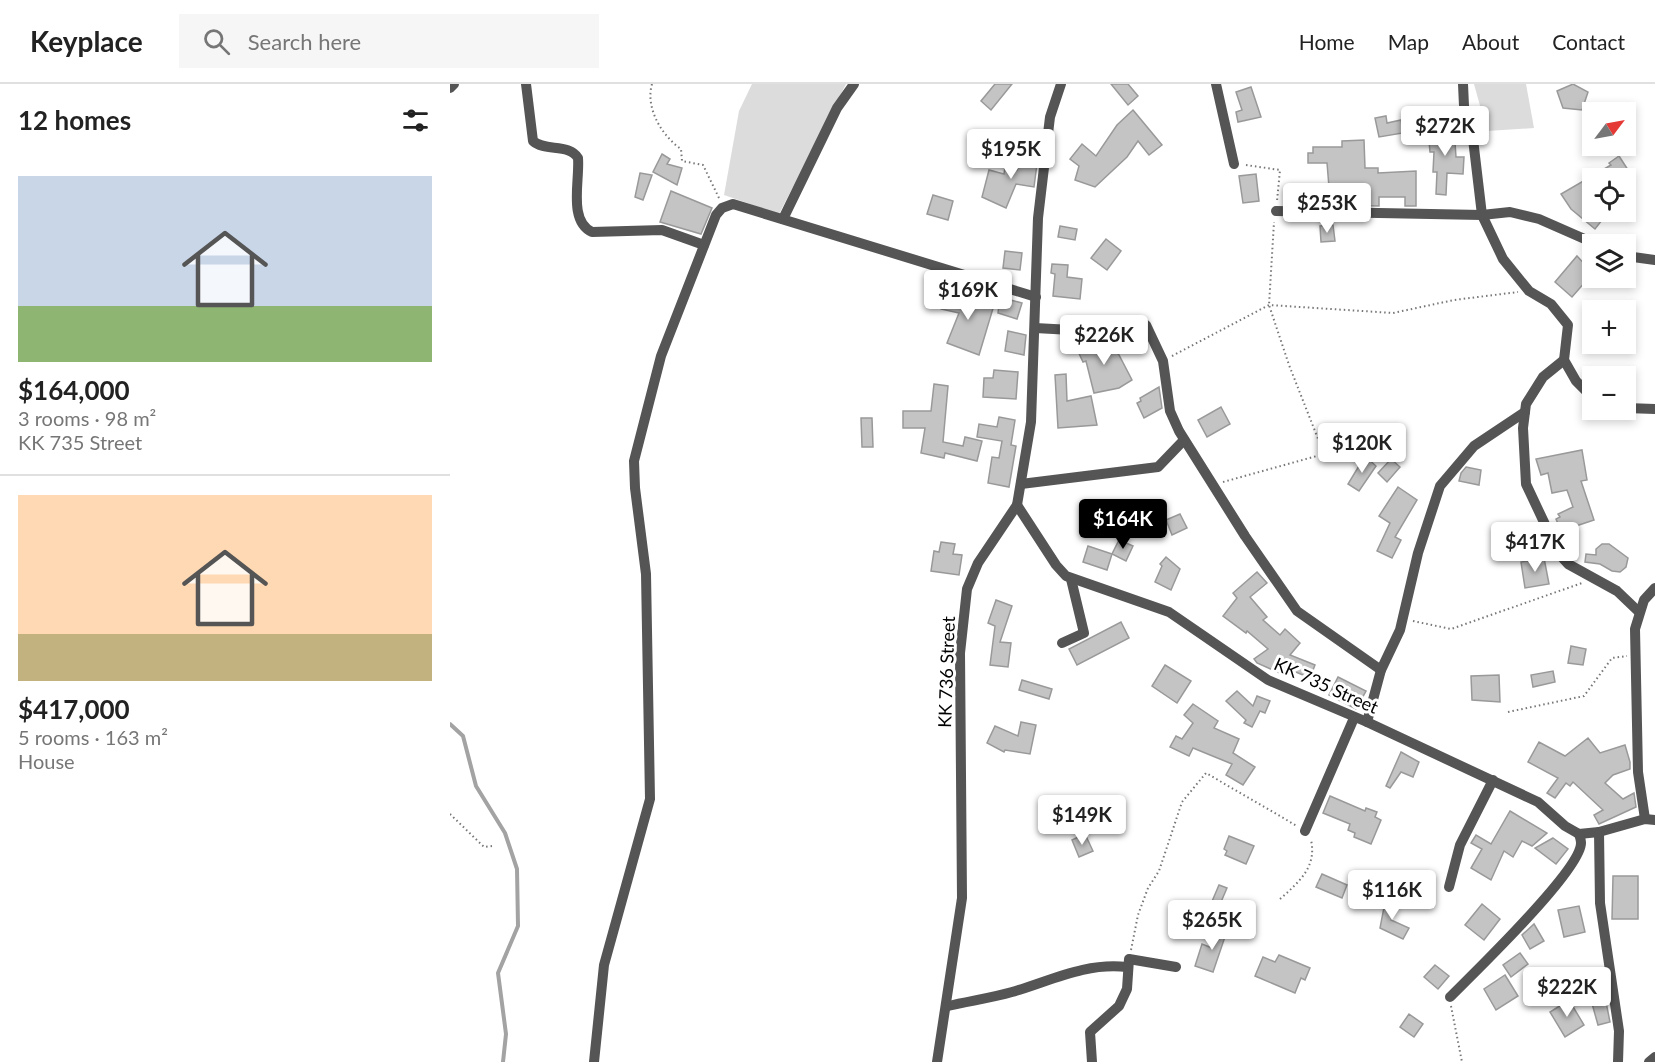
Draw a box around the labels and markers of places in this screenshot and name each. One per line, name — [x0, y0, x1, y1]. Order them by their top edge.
pin: $272K — [1403, 106, 1487, 157]
pin: $195K — [969, 129, 1053, 180]
pin: $253K — [1285, 183, 1369, 234]
pin: $169K — [926, 270, 1010, 321]
pin: $226K — [1062, 315, 1146, 366]
pin: $120K — [1320, 423, 1404, 474]
pin: $164K — [1081, 499, 1165, 550]
pin: $417K — [1493, 522, 1577, 573]
pin: $149K — [1040, 795, 1124, 846]
pin: $116K — [1350, 870, 1434, 921]
pin: $265K — [1170, 900, 1254, 951]
pin: $222K — [1525, 967, 1609, 1018]

